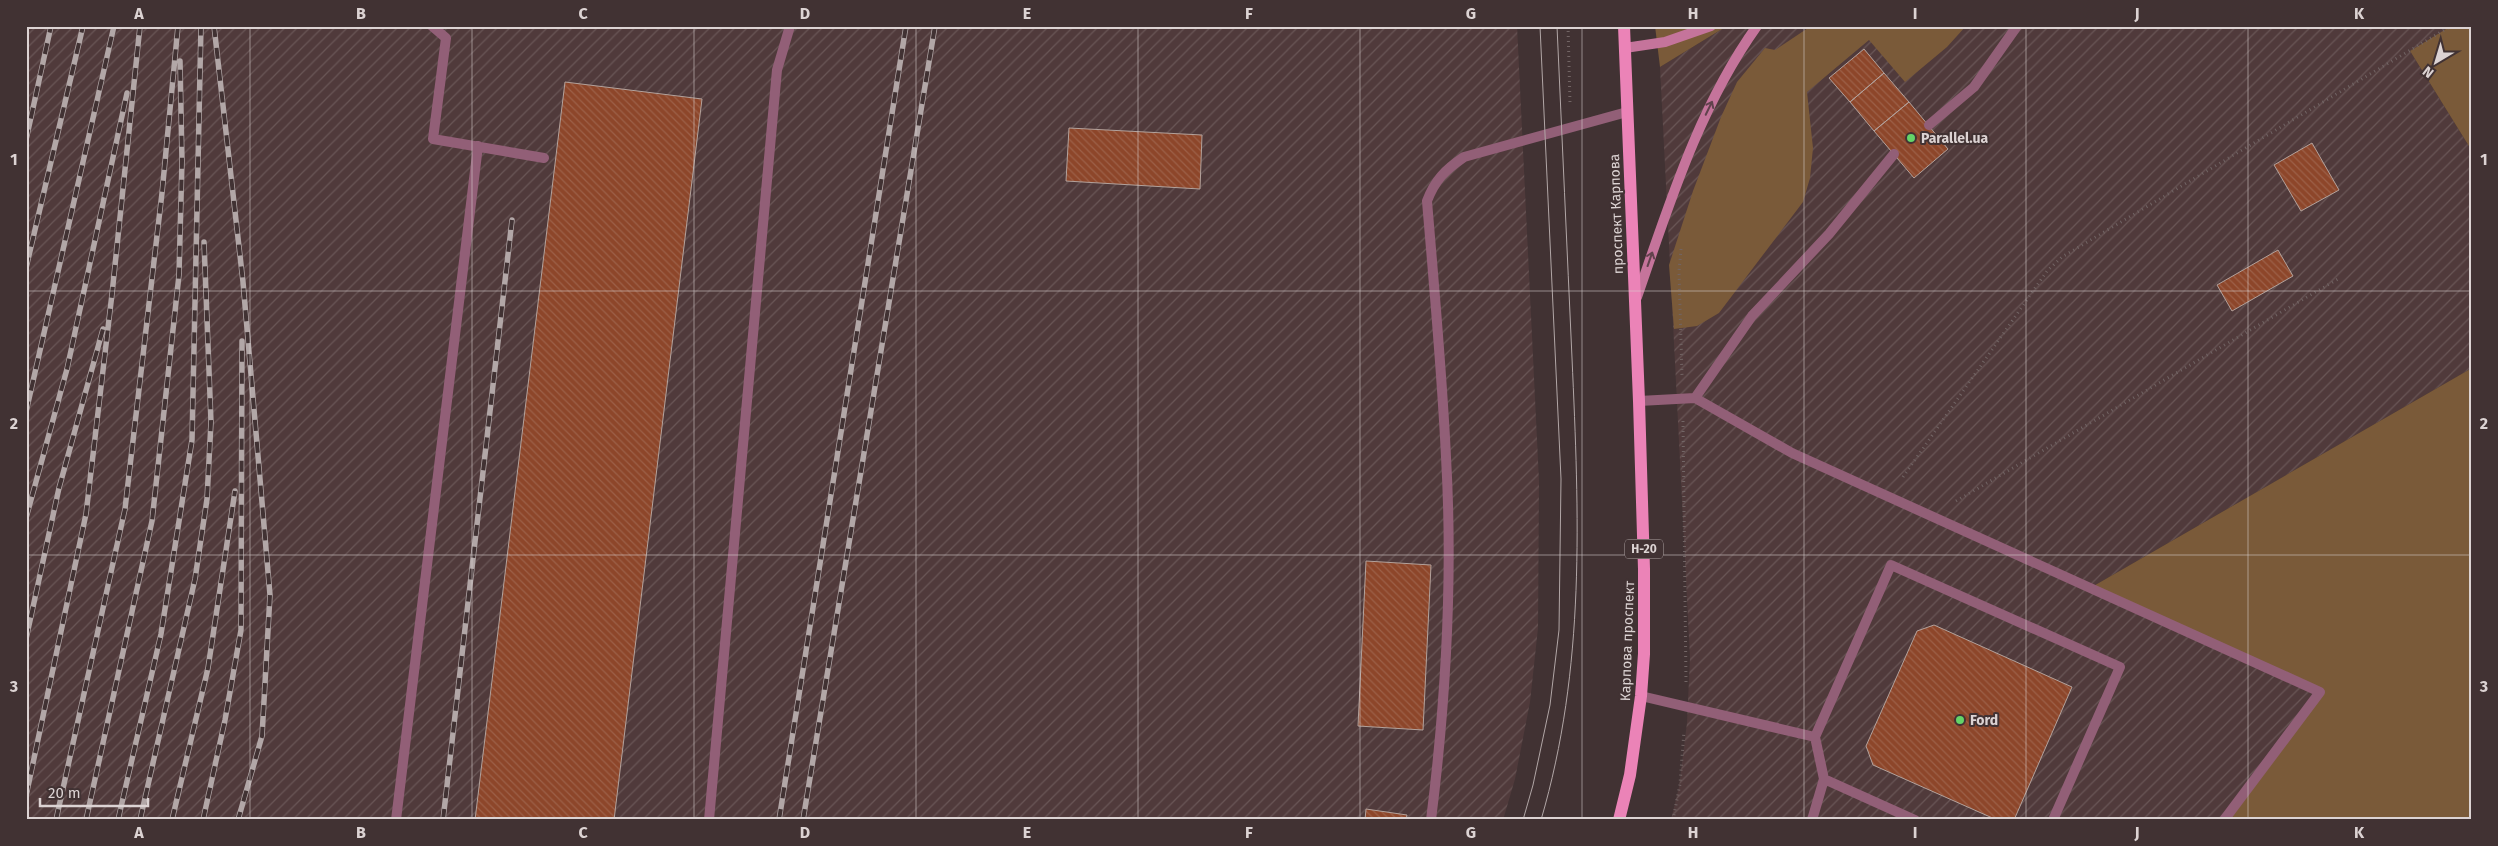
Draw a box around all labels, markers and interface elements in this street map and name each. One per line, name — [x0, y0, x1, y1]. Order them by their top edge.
text: A — [133, 4, 144, 23]
text: B — [356, 4, 366, 23]
text: C — [578, 4, 588, 23]
text: D — [800, 4, 810, 23]
text: E — [1023, 4, 1031, 23]
text: F — [1245, 4, 1253, 23]
text: G — [1466, 4, 1476, 23]
text: H — [1688, 4, 1698, 23]
text: I — [1913, 4, 1917, 23]
text: J — [2133, 4, 2140, 23]
text: K — [2354, 4, 2365, 23]
north arrow — [2410, 38, 2460, 88]
text: N — [2419, 62, 2437, 81]
one-way arrow — [1705, 101, 1715, 116]
place label: Parallel.ua — [1921, 130, 1988, 147]
marker: Parallel.ua — [1905, 132, 1917, 144]
text: 1 — [10, 150, 18, 169]
text: 1 — [2480, 150, 2488, 169]
street label: проспект Карпова — [1606, 153, 1627, 275]
one-way arrow — [1646, 252, 1655, 268]
text: 2 — [10, 414, 18, 433]
text: 2 — [2480, 414, 2488, 433]
road number: Н-20 — [1625, 540, 1663, 558]
street label: Карпова проспект — [1617, 580, 1638, 702]
text: 3 — [9, 677, 18, 696]
text: 3 — [2479, 677, 2488, 696]
place label: Ford — [1970, 712, 1998, 729]
marker: Ford — [1954, 714, 1966, 726]
scale bar — [40, 776, 148, 808]
text: 20 m — [48, 784, 81, 802]
text: A — [133, 823, 144, 842]
text: B — [356, 823, 366, 842]
text: C — [578, 823, 588, 842]
text: D — [800, 823, 810, 842]
text: E — [1023, 823, 1031, 842]
text: F — [1245, 823, 1253, 842]
text: G — [1466, 823, 1476, 842]
text: H — [1688, 823, 1698, 842]
text: I — [1913, 823, 1917, 842]
text: J — [2133, 823, 2140, 842]
text: K — [2354, 823, 2365, 842]

